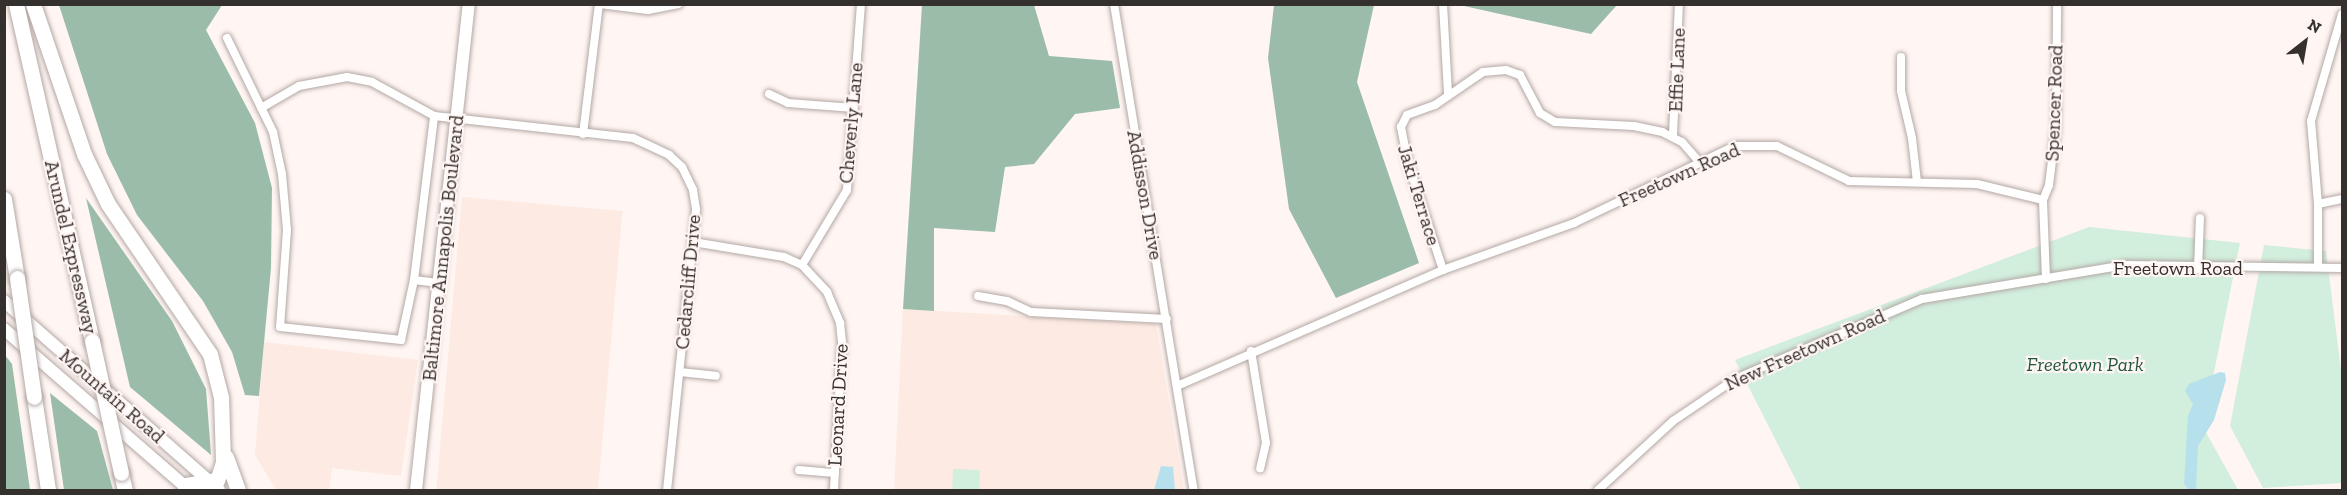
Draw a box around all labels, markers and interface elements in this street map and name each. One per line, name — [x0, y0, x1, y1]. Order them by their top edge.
north arrow — [2275, 12, 2335, 72]
text: N — [2304, 15, 2325, 37]
street label: Effie Lane — [1664, 27, 1690, 113]
street label: Spencer Road — [2040, 44, 2068, 162]
street label: Cheverly Lane — [834, 61, 868, 185]
street label: Baltimore Annapolis Boulevard — [417, 113, 469, 383]
street label: Addisson Drive — [1122, 128, 1168, 262]
street label: Freetown Road — [1615, 138, 1743, 212]
street label: Jaki Terrace — [1392, 142, 1446, 248]
street label: Arundel Expressway — [39, 158, 103, 336]
street label: Cedarcliff Drive — [670, 213, 706, 351]
street label: Freetown Road — [2113, 256, 2243, 280]
street label: New Freetown Road — [1721, 304, 1889, 396]
street label: Leonard Drive — [823, 343, 853, 467]
street label: Mountain Road — [54, 344, 170, 448]
park label: Freetown Park — [2026, 352, 2144, 376]

